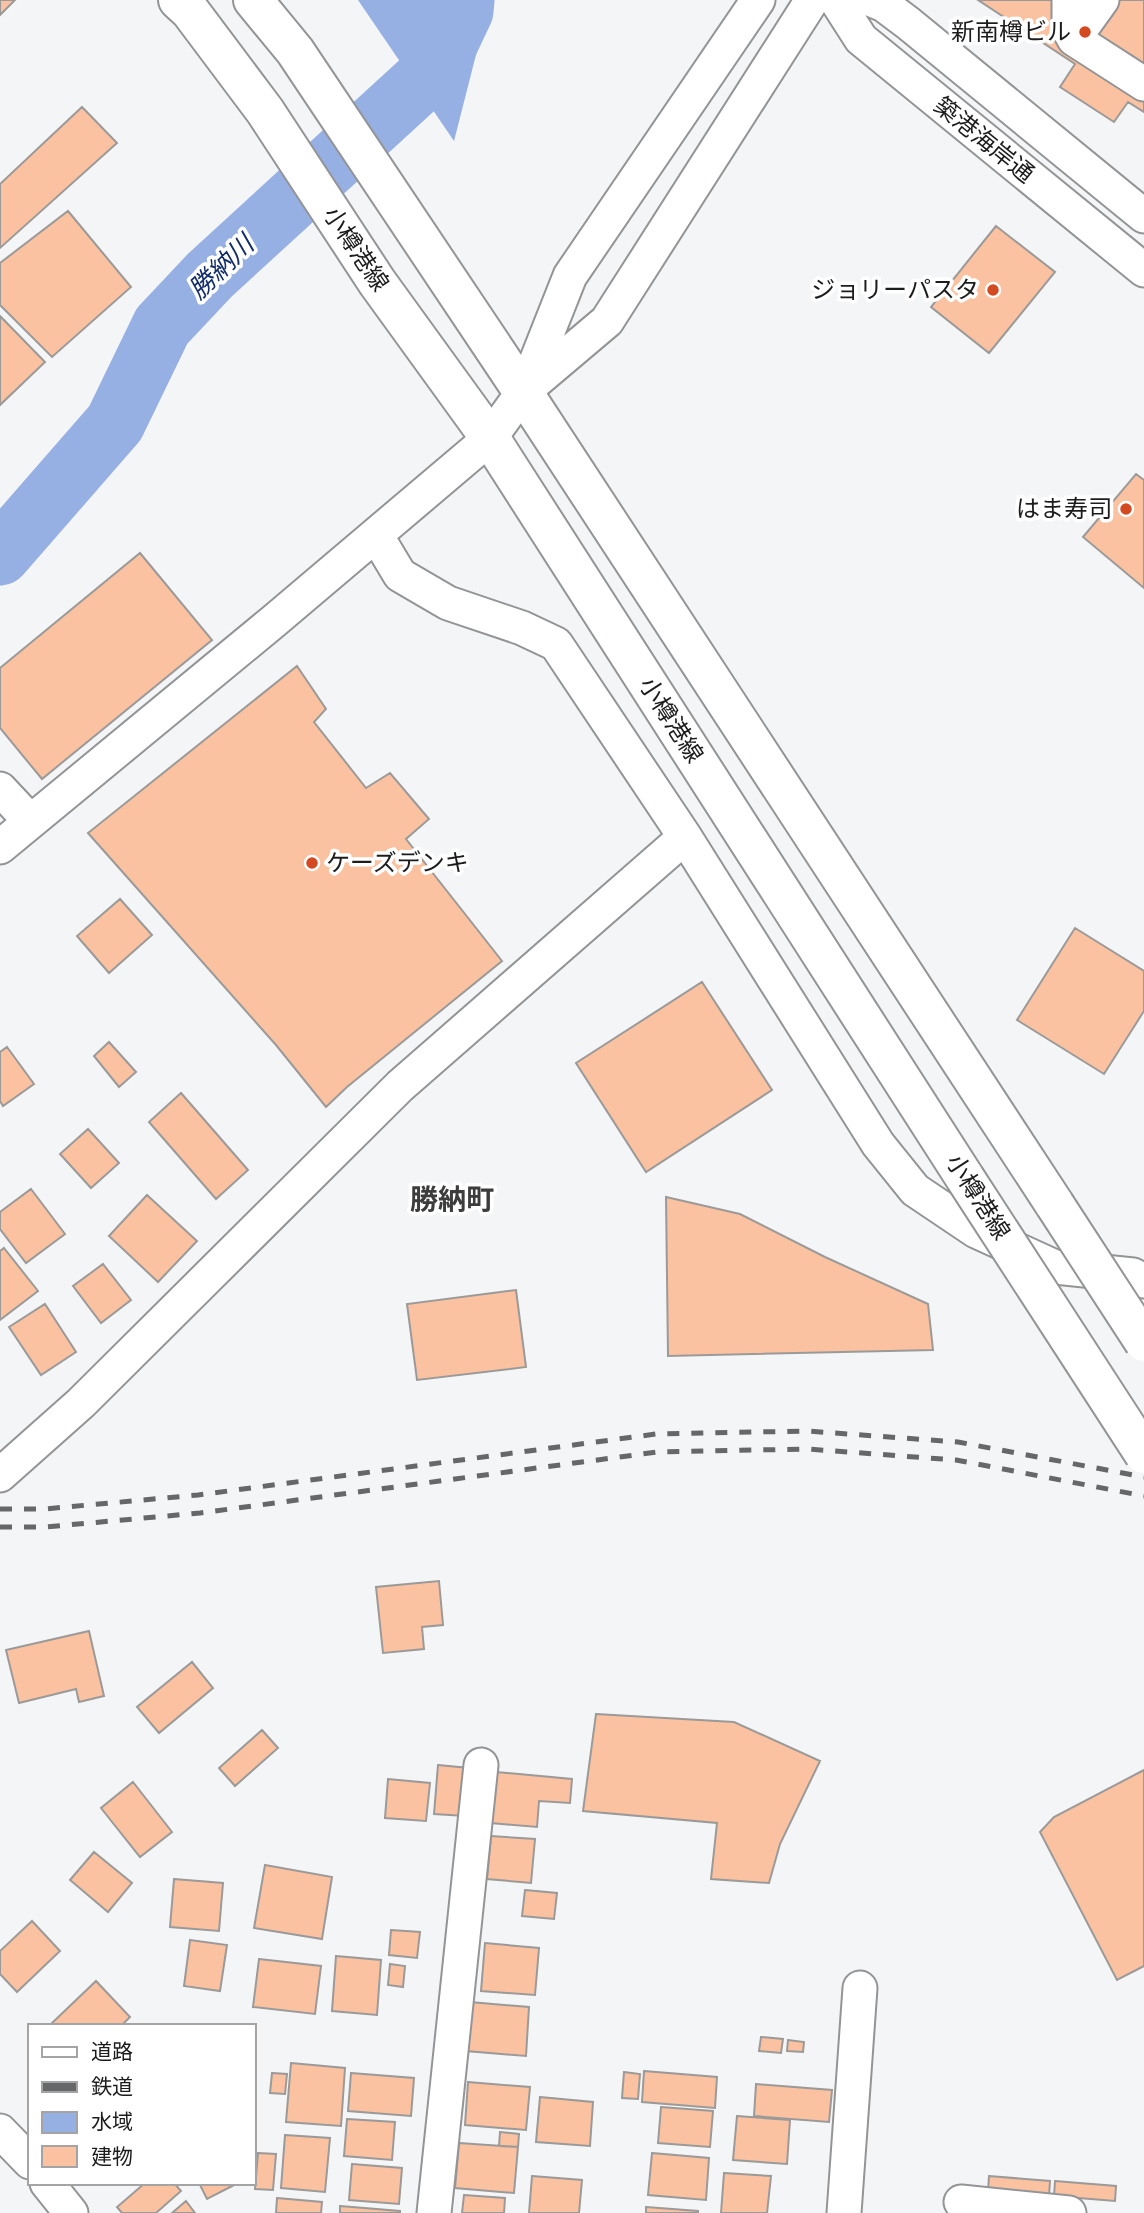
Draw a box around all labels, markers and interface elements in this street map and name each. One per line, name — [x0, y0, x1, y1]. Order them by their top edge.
place label: 新南樽ビル — [951, 18, 1071, 46]
marker: 新南樽ビル — [1077, 24, 1093, 40]
street label: 築港海岸通 — [929, 91, 1039, 189]
street label: 小樽港線 — [318, 201, 394, 297]
water label: 勝納川 — [183, 227, 262, 306]
place label: ジョリーパスタ — [811, 276, 979, 304]
marker: ジョリーパスタ — [985, 282, 1001, 298]
place label: はま寿司 — [1016, 495, 1112, 523]
marker: はま寿司 — [1118, 501, 1134, 517]
street label: 小樽港線 — [633, 672, 709, 768]
place label: ケーズデンキ — [326, 849, 469, 877]
marker: ケーズデンキ — [304, 855, 320, 871]
street label: 小樽港線 — [940, 1149, 1016, 1245]
district label: 勝納町 — [410, 1183, 494, 1216]
legend — [28, 2024, 256, 2185]
text: 道路 — [91, 2039, 133, 2065]
text: 鉄道 — [91, 2074, 133, 2100]
text: 水域 — [91, 2109, 133, 2135]
text: 建物 — [91, 2144, 133, 2170]

